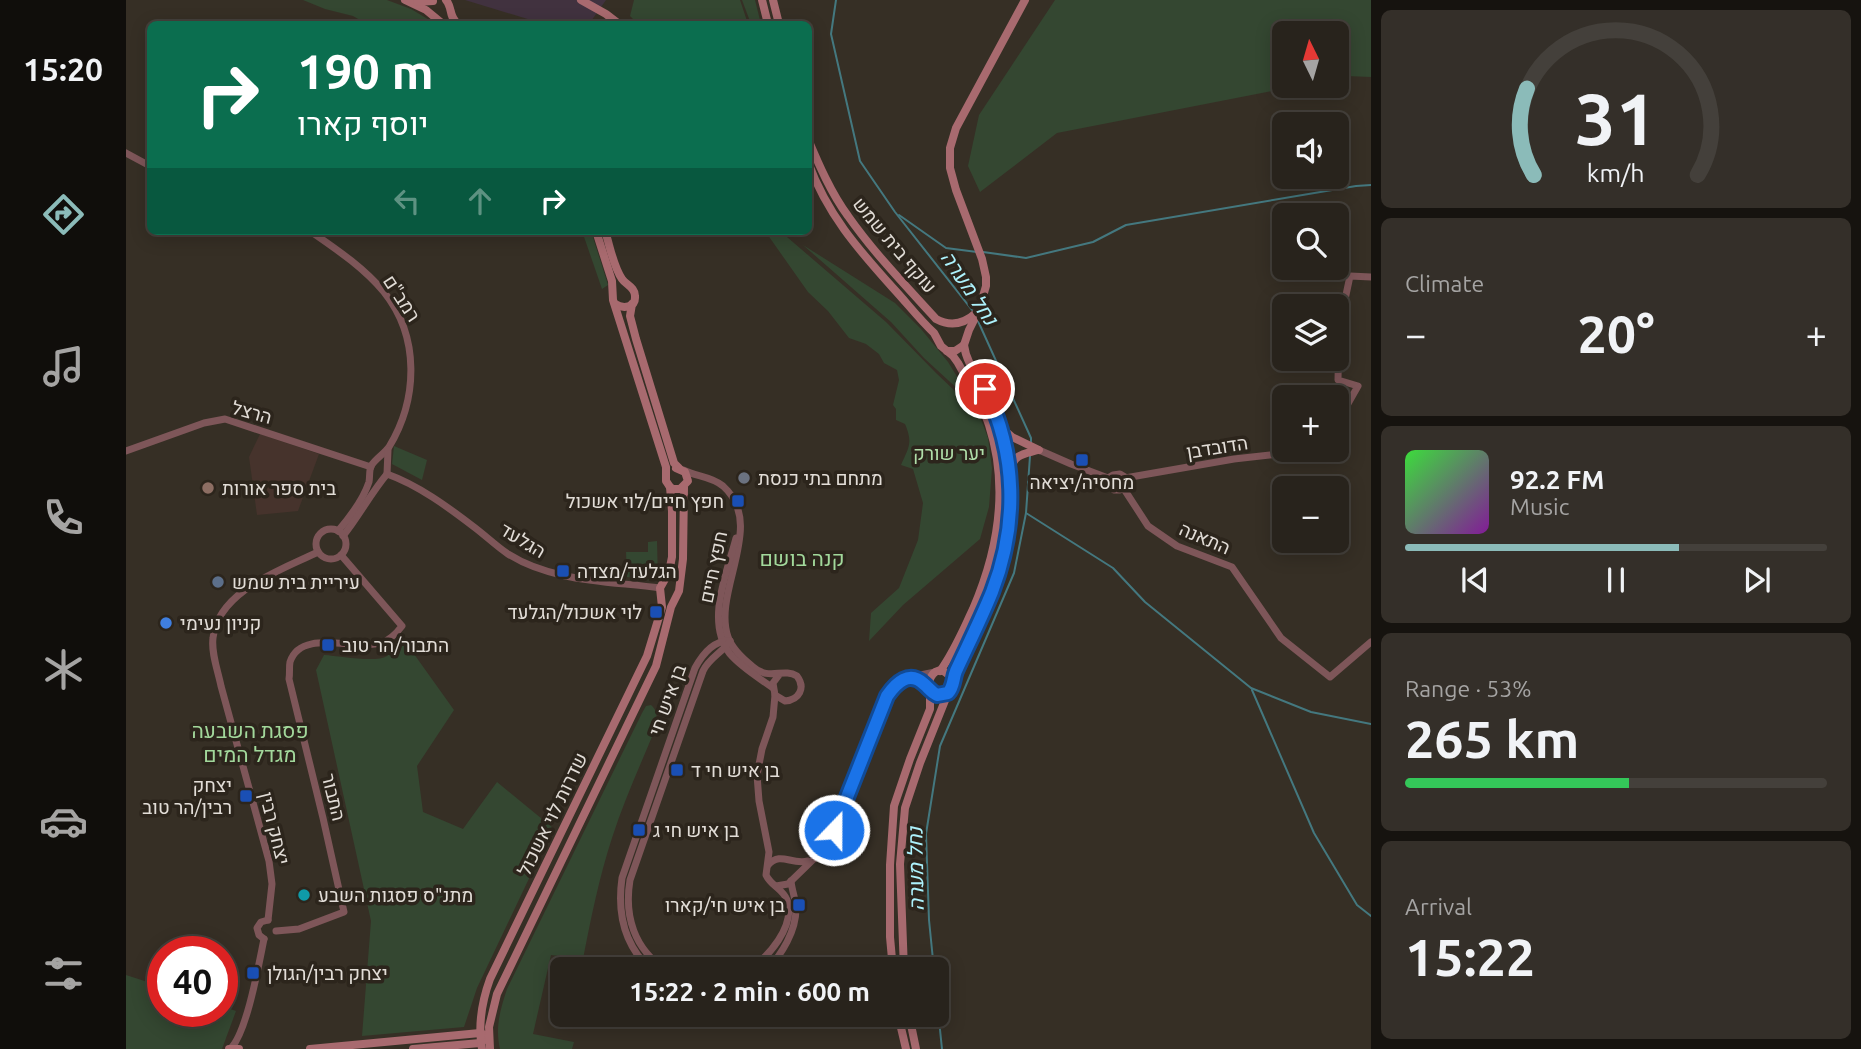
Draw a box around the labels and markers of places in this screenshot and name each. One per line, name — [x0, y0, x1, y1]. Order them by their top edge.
pin — [955, 359, 1015, 419]
marker: מחסיה/יציאה — [1074, 452, 1090, 468]
place label: מתחם בתי כנסת — [758, 467, 883, 489]
marker: מתחם בתי כנסת — [736, 470, 752, 486]
place label: מחסיה/יציאה — [1030, 471, 1134, 493]
place label: בית ספר אורות — [222, 477, 336, 499]
marker: בית ספר אורות — [200, 480, 216, 496]
place label: חפץ חיים/לוי אשכול — [566, 490, 724, 512]
marker: חפץ חיים/לוי אשכול — [730, 493, 746, 509]
place label: הגלעד/מצדה — [577, 560, 677, 582]
marker: הגלעד/מצדה — [555, 563, 571, 579]
place label: עיריית בית שמש — [232, 571, 360, 593]
marker: עיריית בית שמש — [210, 574, 226, 590]
place label: לוי אשכול/הגלעד — [508, 601, 642, 623]
marker: לוי אשכול/הגלעד — [648, 604, 664, 620]
place label: קניון נעימי — [180, 612, 261, 634]
marker: קניון נעימי — [158, 615, 174, 631]
place label: התבור/הר טוב — [342, 634, 449, 656]
marker: התבור/הר טוב — [320, 637, 336, 653]
place label: בן איש חי ד — [691, 759, 780, 781]
marker: בן איש חי ד — [669, 762, 685, 778]
place label: יצחק רבין/הר טוב — [142, 774, 232, 818]
marker: יצחק רבין/הר טוב — [238, 788, 254, 804]
place label: בן איש חי ג — [653, 819, 739, 841]
marker: בן איש חי ג — [631, 822, 647, 838]
place label: מתנ"ס פסגות השבע — [318, 884, 473, 906]
marker: מתנ"ס פסגות השבע — [296, 887, 312, 903]
place label: בן איש חי/קארו — [665, 894, 785, 916]
marker: בן איש חי/קארו — [791, 897, 807, 913]
place label: יצחק רבין/הגולן — [267, 962, 388, 984]
marker: יצחק רבין/הגולן — [245, 965, 261, 981]

